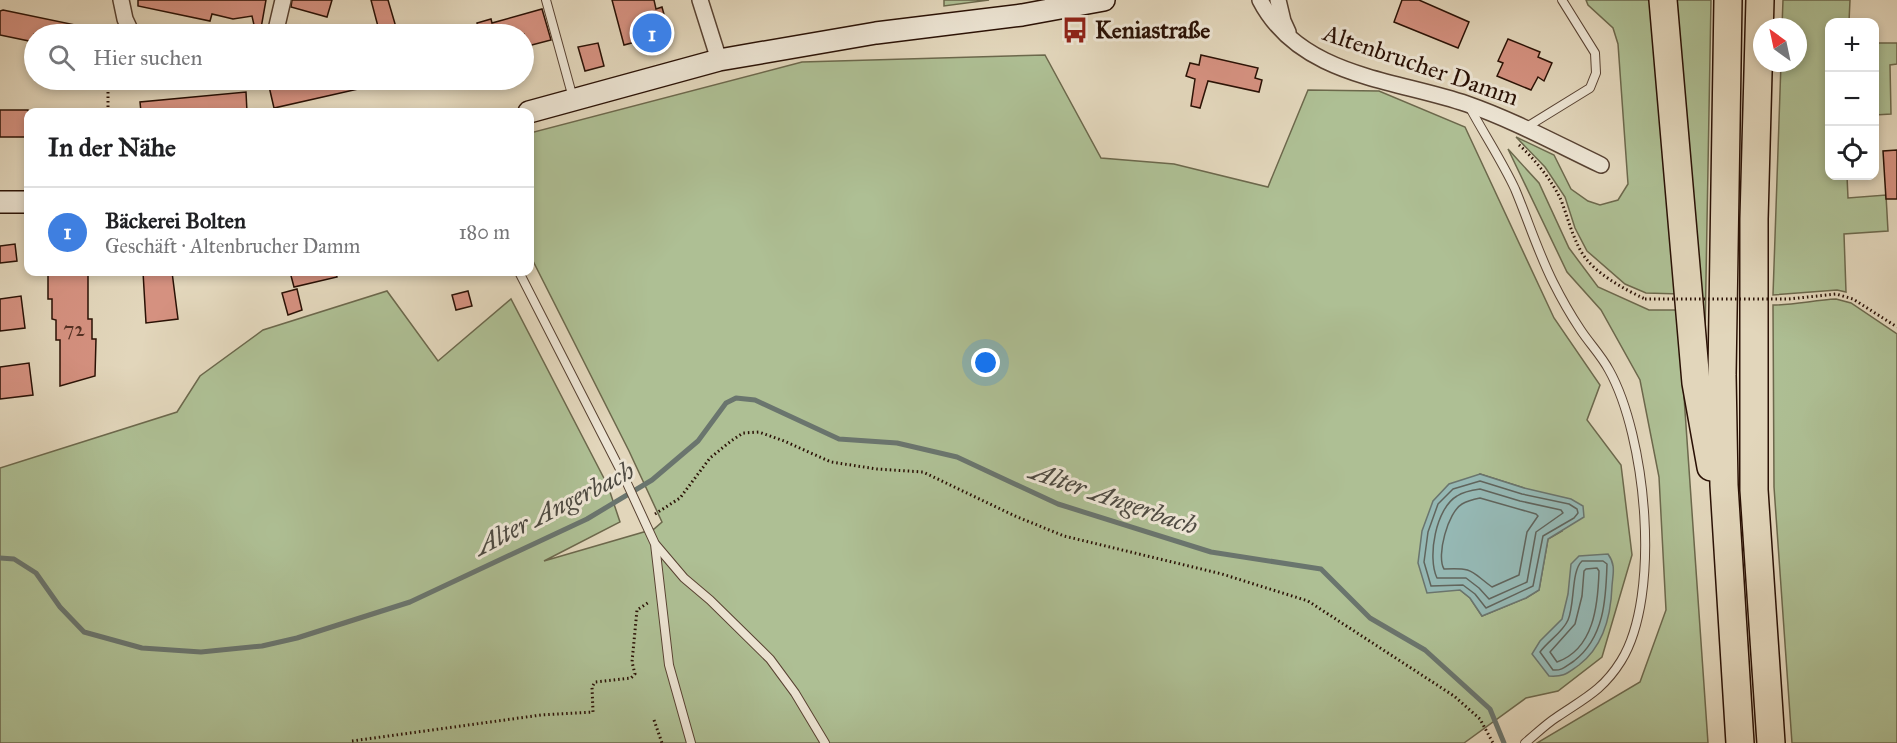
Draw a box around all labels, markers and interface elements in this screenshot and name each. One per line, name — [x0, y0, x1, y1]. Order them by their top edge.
pin: 1 — [632, 10, 672, 56]
bus stop icon: Keniastraße — [1060, 15, 1090, 45]
place label: Keniastraße — [1095, 15, 1210, 45]
street label: Altenbrucher Damm — [1319, 17, 1523, 112]
north arrow — [1753, 18, 1807, 72]
map controls — [1825, 18, 1879, 180]
button: + — [1825, 18, 1879, 72]
search box — [24, 24, 534, 90]
icon: search — [45, 41, 78, 74]
text: Hier suchen — [93, 44, 202, 71]
button: − — [1825, 72, 1879, 126]
button: locate — [1825, 126, 1879, 180]
text: In der Nähe — [48, 131, 176, 163]
text: Bäckerei Bolten — [105, 207, 246, 234]
text: 1 — [64, 220, 71, 244]
text: 180 m — [459, 220, 510, 244]
text: Geschäft · Altenbrucher Damm — [105, 234, 360, 258]
house number: 72 — [63, 316, 85, 342]
your location — [971, 348, 1000, 377]
water label: Alter Angerbach — [1023, 453, 1202, 542]
water label: Alter Angerbach — [466, 454, 639, 563]

